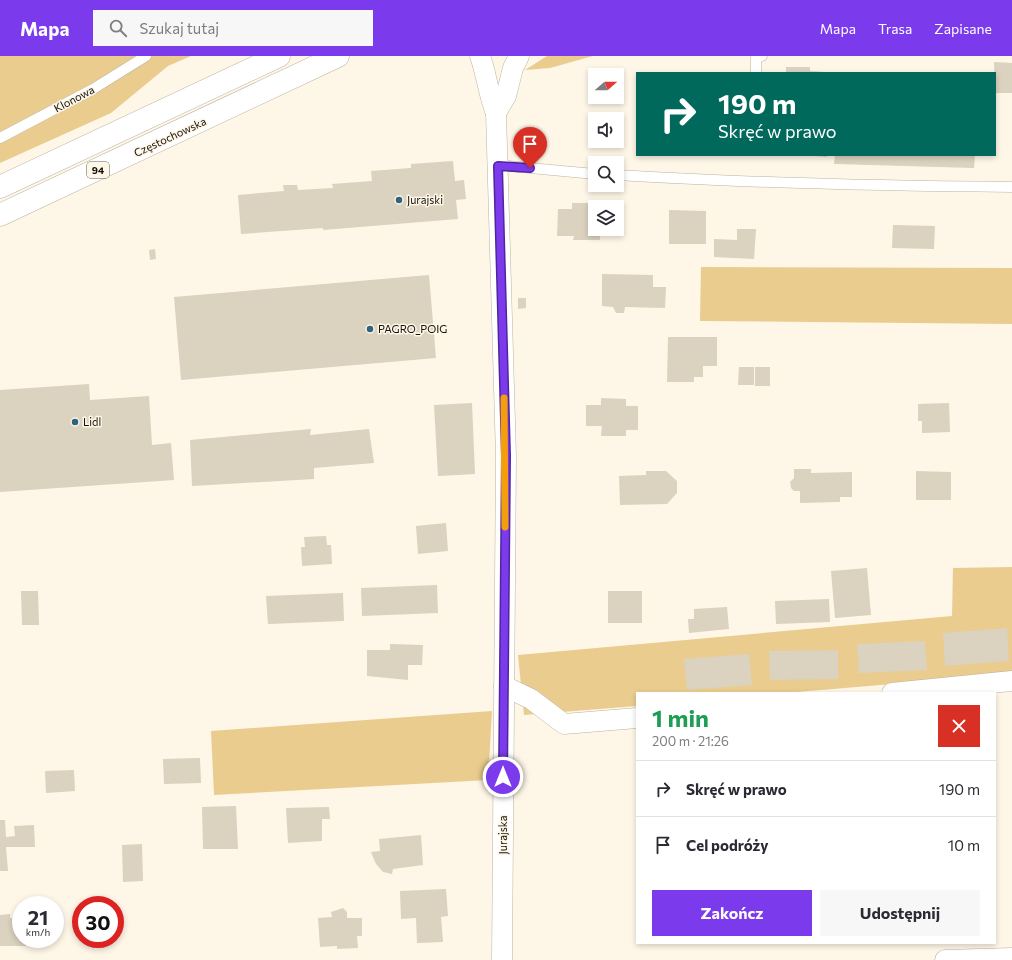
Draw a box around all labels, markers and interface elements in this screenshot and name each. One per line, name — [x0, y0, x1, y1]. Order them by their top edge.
search box — [93, 10, 373, 46]
text: Mapa — [20, 17, 69, 40]
icon: search — [107, 17, 129, 39]
text: Szukaj tutaj — [139, 19, 219, 37]
text: Mapa — [820, 20, 856, 37]
text: Trasa — [878, 20, 912, 37]
text: Zapisane — [934, 20, 992, 37]
north arrow — [588, 68, 624, 104]
map controls — [588, 68, 624, 236]
street label: Klonowa — [51, 83, 96, 115]
text: 190 m — [718, 86, 796, 120]
icon: right — [652, 88, 704, 140]
button: sound — [588, 112, 624, 148]
street label: Częstochowska — [132, 114, 208, 159]
text: Skręć w prawo — [718, 120, 837, 142]
pin — [513, 127, 547, 168]
icon: arrive — [519, 133, 541, 155]
button: search — [588, 156, 624, 192]
road number: 94 — [87, 162, 109, 178]
place label: Jurajski — [407, 193, 443, 207]
marker: Jurajski — [394, 195, 404, 205]
button: layers — [588, 200, 624, 236]
place label: PAGRO_POIG — [378, 322, 447, 335]
marker: PAGRO_POIG — [365, 324, 375, 334]
place label: Lidl — [83, 415, 101, 428]
marker: Lidl — [70, 417, 80, 427]
text: 1 min — [652, 703, 709, 732]
button: close — [938, 705, 980, 747]
text: 200 m · 21:26 — [652, 733, 729, 749]
position arrow — [482, 756, 524, 798]
icon: right — [652, 778, 674, 800]
text: Skręć w prawo — [686, 780, 787, 798]
text: 190 m — [939, 780, 980, 798]
street label: Jurajska — [496, 816, 510, 854]
icon: arrive — [652, 834, 674, 856]
text: Cel podróży — [686, 836, 769, 854]
text: 10 m — [948, 836, 980, 854]
button: Zakończ — [652, 890, 812, 936]
button: Udostępnij — [820, 890, 980, 936]
speed limit sign: 30 — [72, 896, 124, 948]
text: 21 — [28, 905, 48, 929]
text: km/h — [26, 926, 50, 938]

